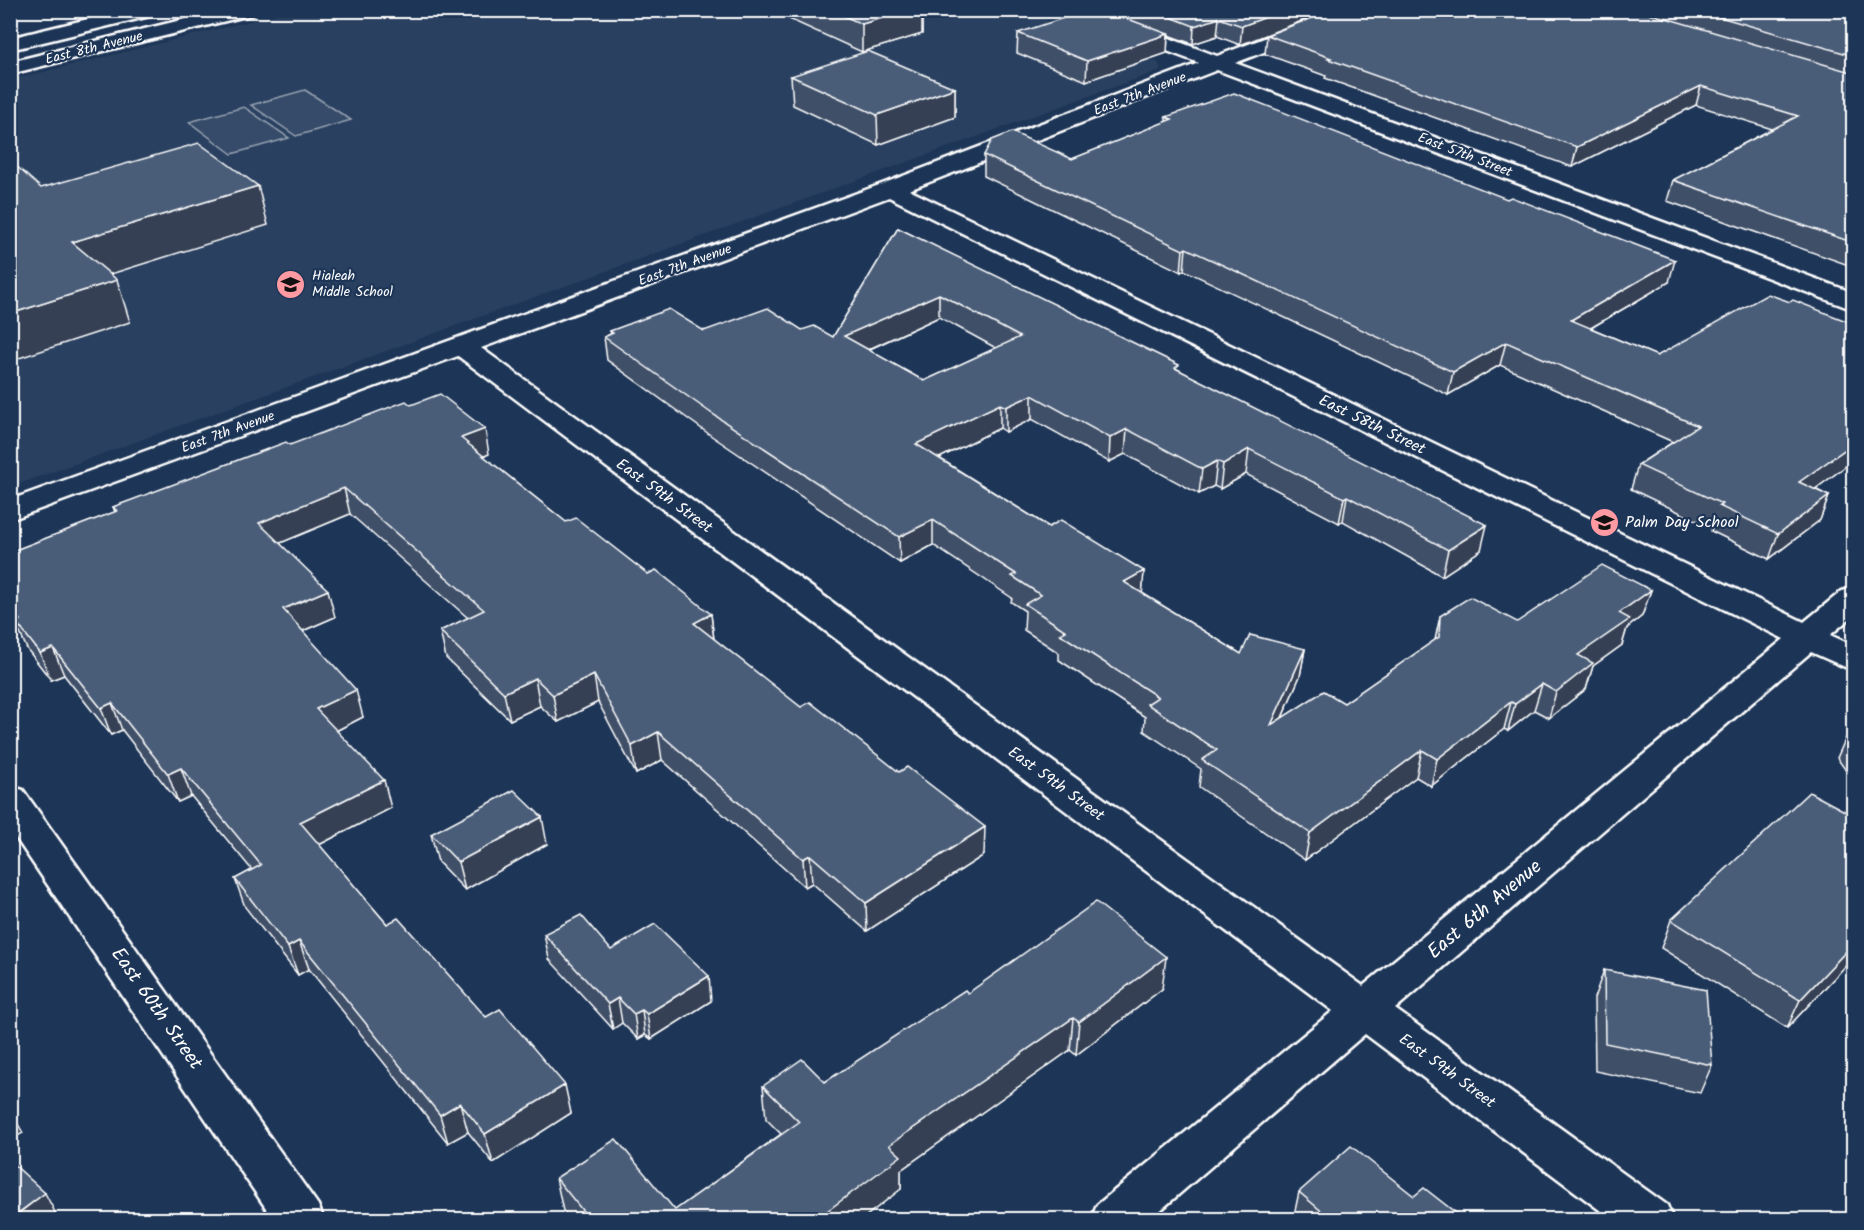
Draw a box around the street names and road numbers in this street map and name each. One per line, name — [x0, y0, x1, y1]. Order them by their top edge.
street label: East 8th Avenue — [43, 25, 146, 71]
street label: East 7th Avenue — [1090, 66, 1190, 122]
street label: East 57th Street — [1414, 127, 1516, 183]
street label: East 7th Avenue — [635, 238, 735, 292]
street label: East 58th Street — [1314, 388, 1430, 462]
street label: East 7th Avenue — [178, 405, 278, 459]
street label: East 59th Street — [610, 452, 718, 540]
street label: East 59th Street — [1002, 740, 1110, 828]
street label: East 6th Avenue — [1420, 852, 1550, 968]
street label: East 60th Street — [102, 941, 210, 1077]
street label: East 59th Street — [1393, 1027, 1501, 1115]

